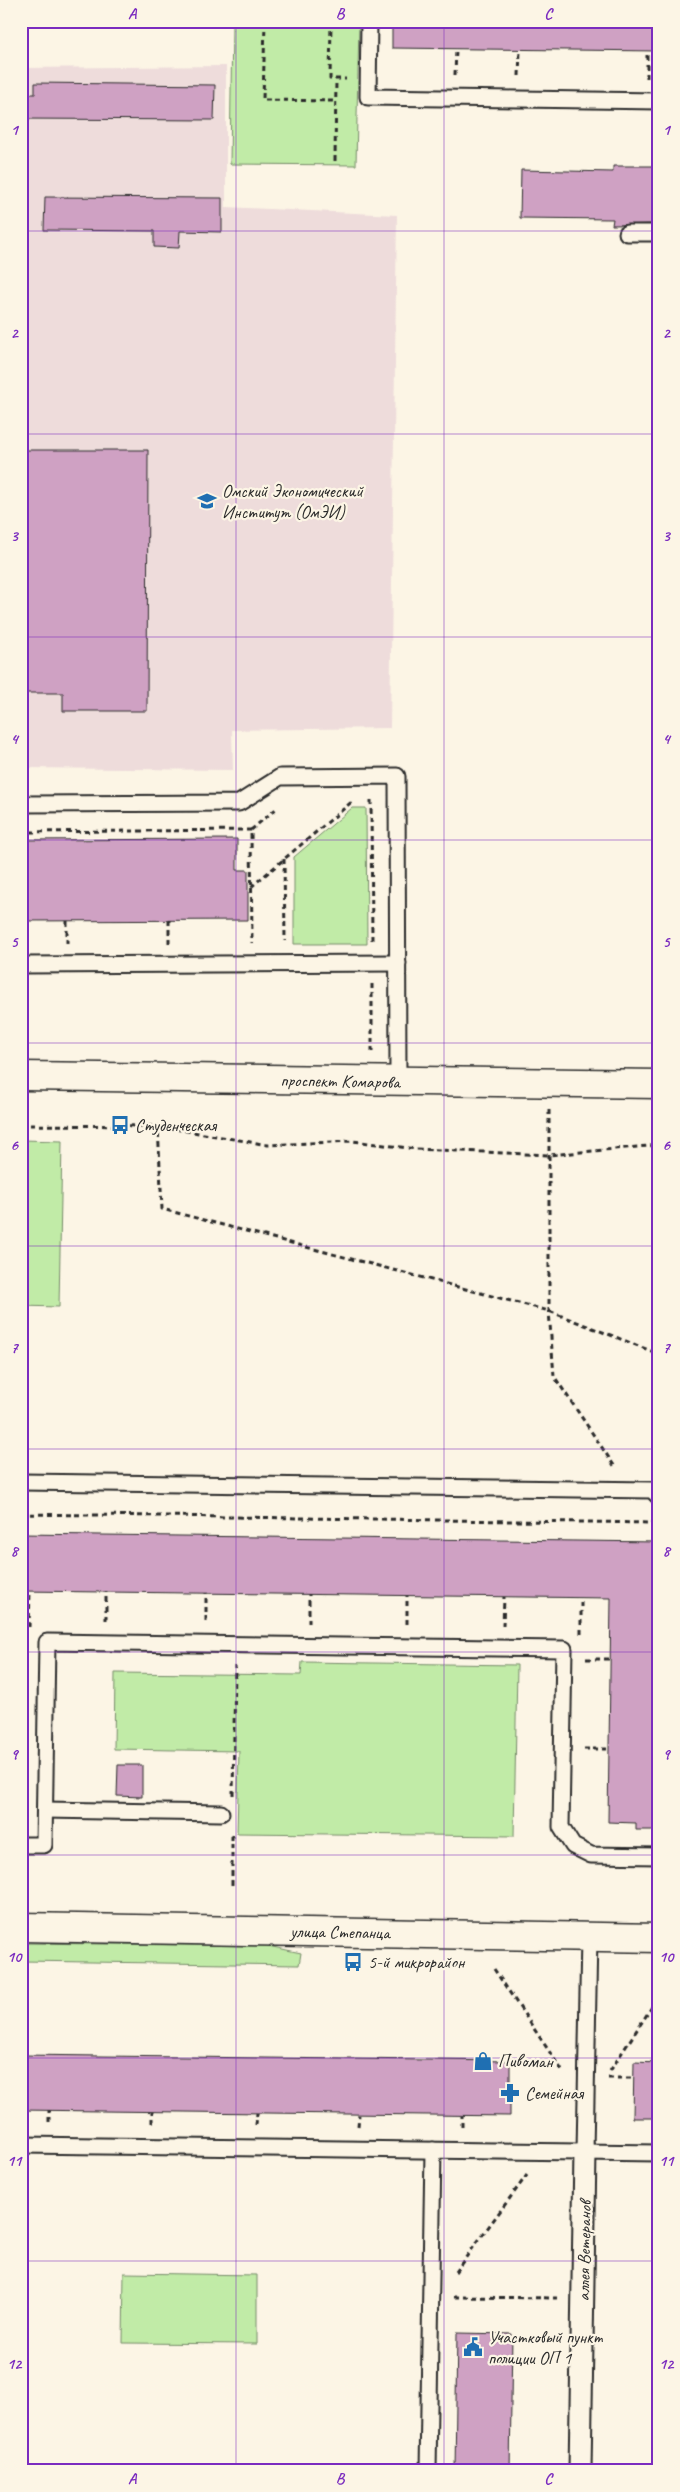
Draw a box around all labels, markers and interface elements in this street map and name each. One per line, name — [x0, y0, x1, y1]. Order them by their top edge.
text: A — [128, 4, 138, 24]
text: B — [336, 4, 346, 24]
text: C — [544, 4, 554, 24]
text: 1 — [10, 120, 19, 140]
text: 1 — [662, 120, 671, 140]
text: 2 — [10, 323, 19, 343]
text: 2 — [662, 323, 671, 343]
place label: Омский Экономический Институт (ОмЭИ) — [222, 480, 364, 523]
school or university icon: Омский Экономический Институт (ОмЭИ) — [196, 490, 218, 512]
text: 3 — [10, 526, 19, 546]
text: 3 — [662, 526, 671, 546]
text: 4 — [10, 729, 19, 749]
text: 4 — [662, 729, 671, 749]
text: 5 — [11, 932, 20, 952]
text: 5 — [663, 932, 672, 952]
street label: проспект Комарова — [280, 1069, 401, 1093]
bus stop icon: Студенческая — [109, 1114, 131, 1136]
place label: Студенческая — [135, 1114, 218, 1136]
text: 6 — [10, 1135, 19, 1155]
text: 6 — [662, 1135, 671, 1155]
text: 7 — [10, 1338, 19, 1358]
text: 7 — [662, 1338, 671, 1358]
text: 8 — [10, 1541, 19, 1561]
text: 8 — [662, 1541, 671, 1561]
text: 9 — [10, 1744, 19, 1764]
text: 9 — [662, 1744, 671, 1764]
street label: улица Степанца — [289, 1920, 392, 1944]
text: 10 — [7, 1947, 23, 1967]
text: 10 — [659, 1947, 675, 1967]
bus stop icon: 5-й микрорайон — [342, 1951, 364, 1973]
place label: 5-й микрорайон — [368, 1951, 466, 1973]
shop icon: Пивоман — [472, 2050, 494, 2072]
place label: Пивоман — [498, 2050, 554, 2072]
pharmacy icon: Семейная — [499, 2082, 521, 2104]
place label: Семейная — [525, 2082, 585, 2104]
text: 11 — [7, 2151, 23, 2171]
text: 11 — [659, 2151, 675, 2171]
street label: аллея Ветеранов — [572, 2197, 596, 2302]
place label: Участковый пункт полиции ОП 1 — [488, 2326, 604, 2369]
public building icon: Участковый пункт полиции ОП 1 — [462, 2336, 484, 2358]
text: 12 — [7, 2354, 23, 2374]
text: 12 — [659, 2354, 675, 2374]
text: A — [128, 2469, 138, 2489]
text: B — [336, 2469, 346, 2489]
text: C — [544, 2469, 554, 2489]

